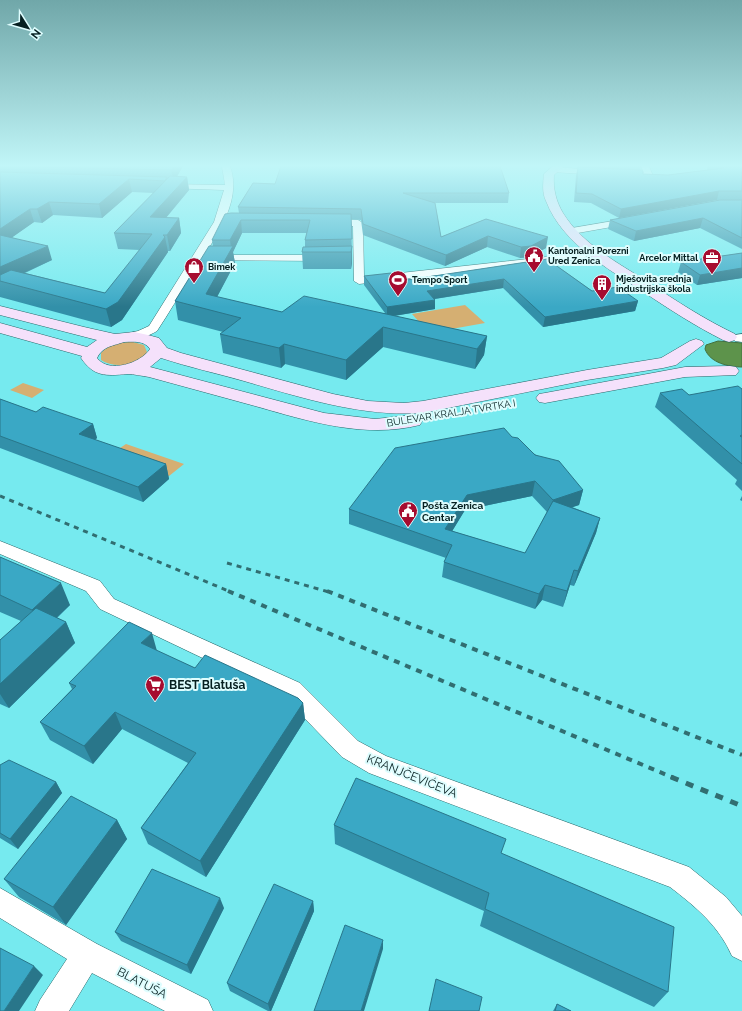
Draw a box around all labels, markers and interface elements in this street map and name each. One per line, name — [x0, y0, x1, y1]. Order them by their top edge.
north arrow — [8, 8, 48, 48]
text: N — [28, 26, 43, 41]
public building icon: Kantonalni Porezni Ured Zenica — [523, 245, 545, 273]
place label: Kantonalni Porezni Ured Zenica — [548, 246, 629, 266]
office icon: Arcelor Mittal — [701, 247, 723, 275]
place label: Arcelor Mittal — [639, 253, 698, 263]
shop icon: Bimek — [183, 256, 205, 284]
place label: Bimek — [208, 262, 236, 272]
sports icon: Tempo Sport — [387, 269, 409, 297]
building icon: Mješovita srednja industrijska škola — [591, 273, 613, 301]
place label: Mješovita srednja industrijska škola — [616, 274, 691, 294]
place label: Tempo Sport — [412, 275, 468, 285]
street label: BULEVAR KRALJA TVRTKA I — [386, 397, 516, 429]
public building icon: Pošta Zenica Centar — [397, 500, 419, 528]
place label: Pošta Zenica Centar — [422, 500, 483, 523]
supermarket icon: BEST Blatuša — [144, 674, 166, 702]
place label: BEST Blatuša — [169, 678, 245, 692]
street label: KRANJČEVIĆEVA — [365, 751, 459, 801]
street label: BLATUŠA — [115, 965, 169, 1001]

